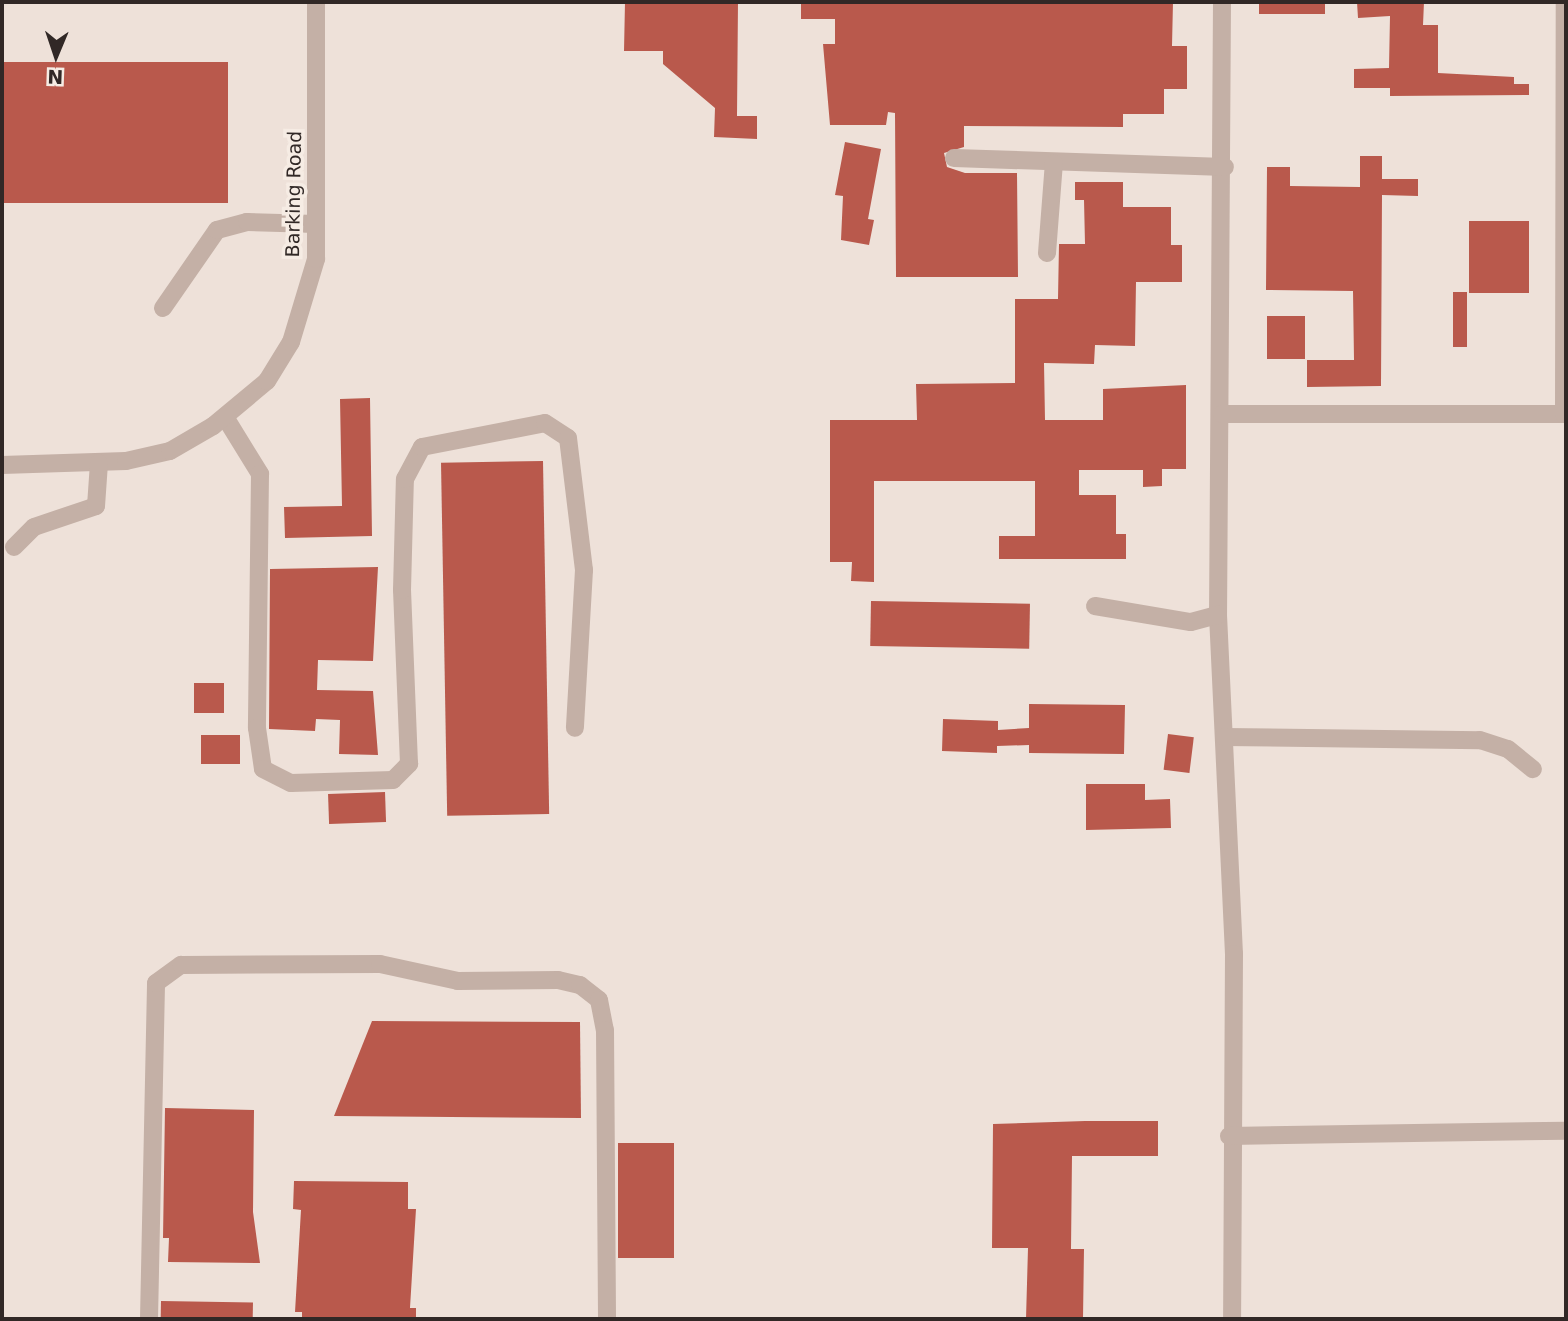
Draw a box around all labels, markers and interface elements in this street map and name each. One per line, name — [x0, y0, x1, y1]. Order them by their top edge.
north arrow — [21, 21, 91, 91]
text: N — [47, 66, 64, 88]
street label: Barking Road — [281, 131, 307, 257]

